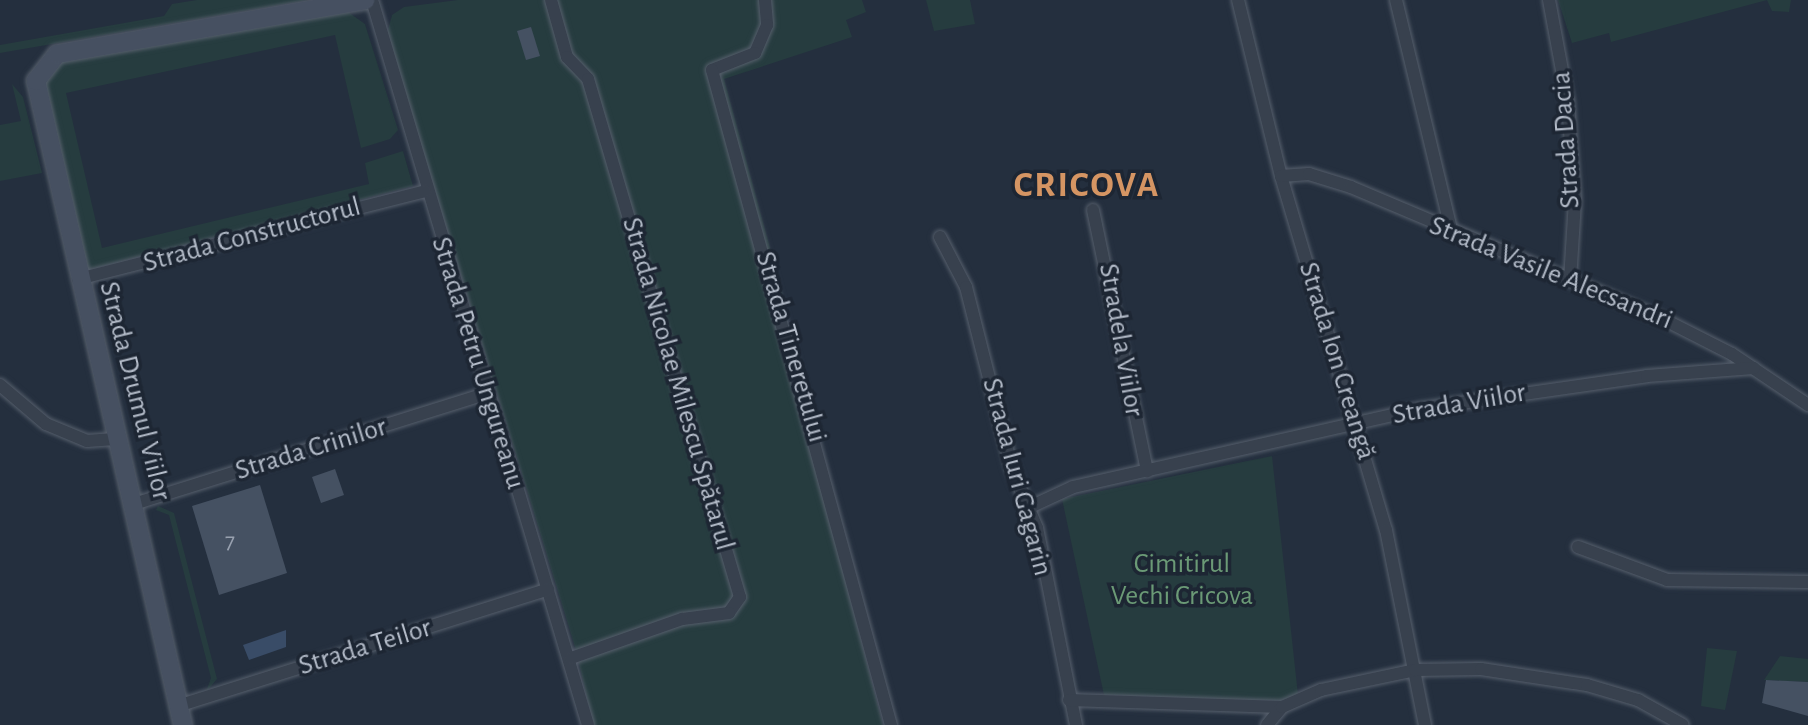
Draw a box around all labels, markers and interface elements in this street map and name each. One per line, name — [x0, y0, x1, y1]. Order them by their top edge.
street label: Strada Dacia — [1544, 70, 1588, 210]
district label: CRICOVA — [1014, 164, 1160, 208]
street label: Strada Constructorul — [140, 190, 364, 280]
street label: Strada Vasile Alecsandri — [1425, 209, 1677, 337]
street label: Strada Nicolae Milescu Spătarul — [614, 214, 742, 554]
street label: Strada Petru Ungureanu — [424, 233, 532, 493]
street label: Strada Tineretului — [748, 248, 834, 446]
street label: Strada Ion Creangă — [1291, 258, 1383, 464]
street label: Stradela Viilor — [1091, 261, 1151, 419]
street label: Strada Drumul Viilor — [92, 278, 178, 504]
street label: Strada Iuri Gagarin — [974, 375, 1060, 579]
street label: Strada Viilor — [1390, 376, 1528, 432]
street label: Strada Crinilor — [231, 410, 391, 488]
house number: 7 — [225, 528, 235, 556]
park label: Cimitirul Vechi Cricova — [1111, 547, 1253, 613]
street label: Strada Teilor — [295, 611, 435, 683]

